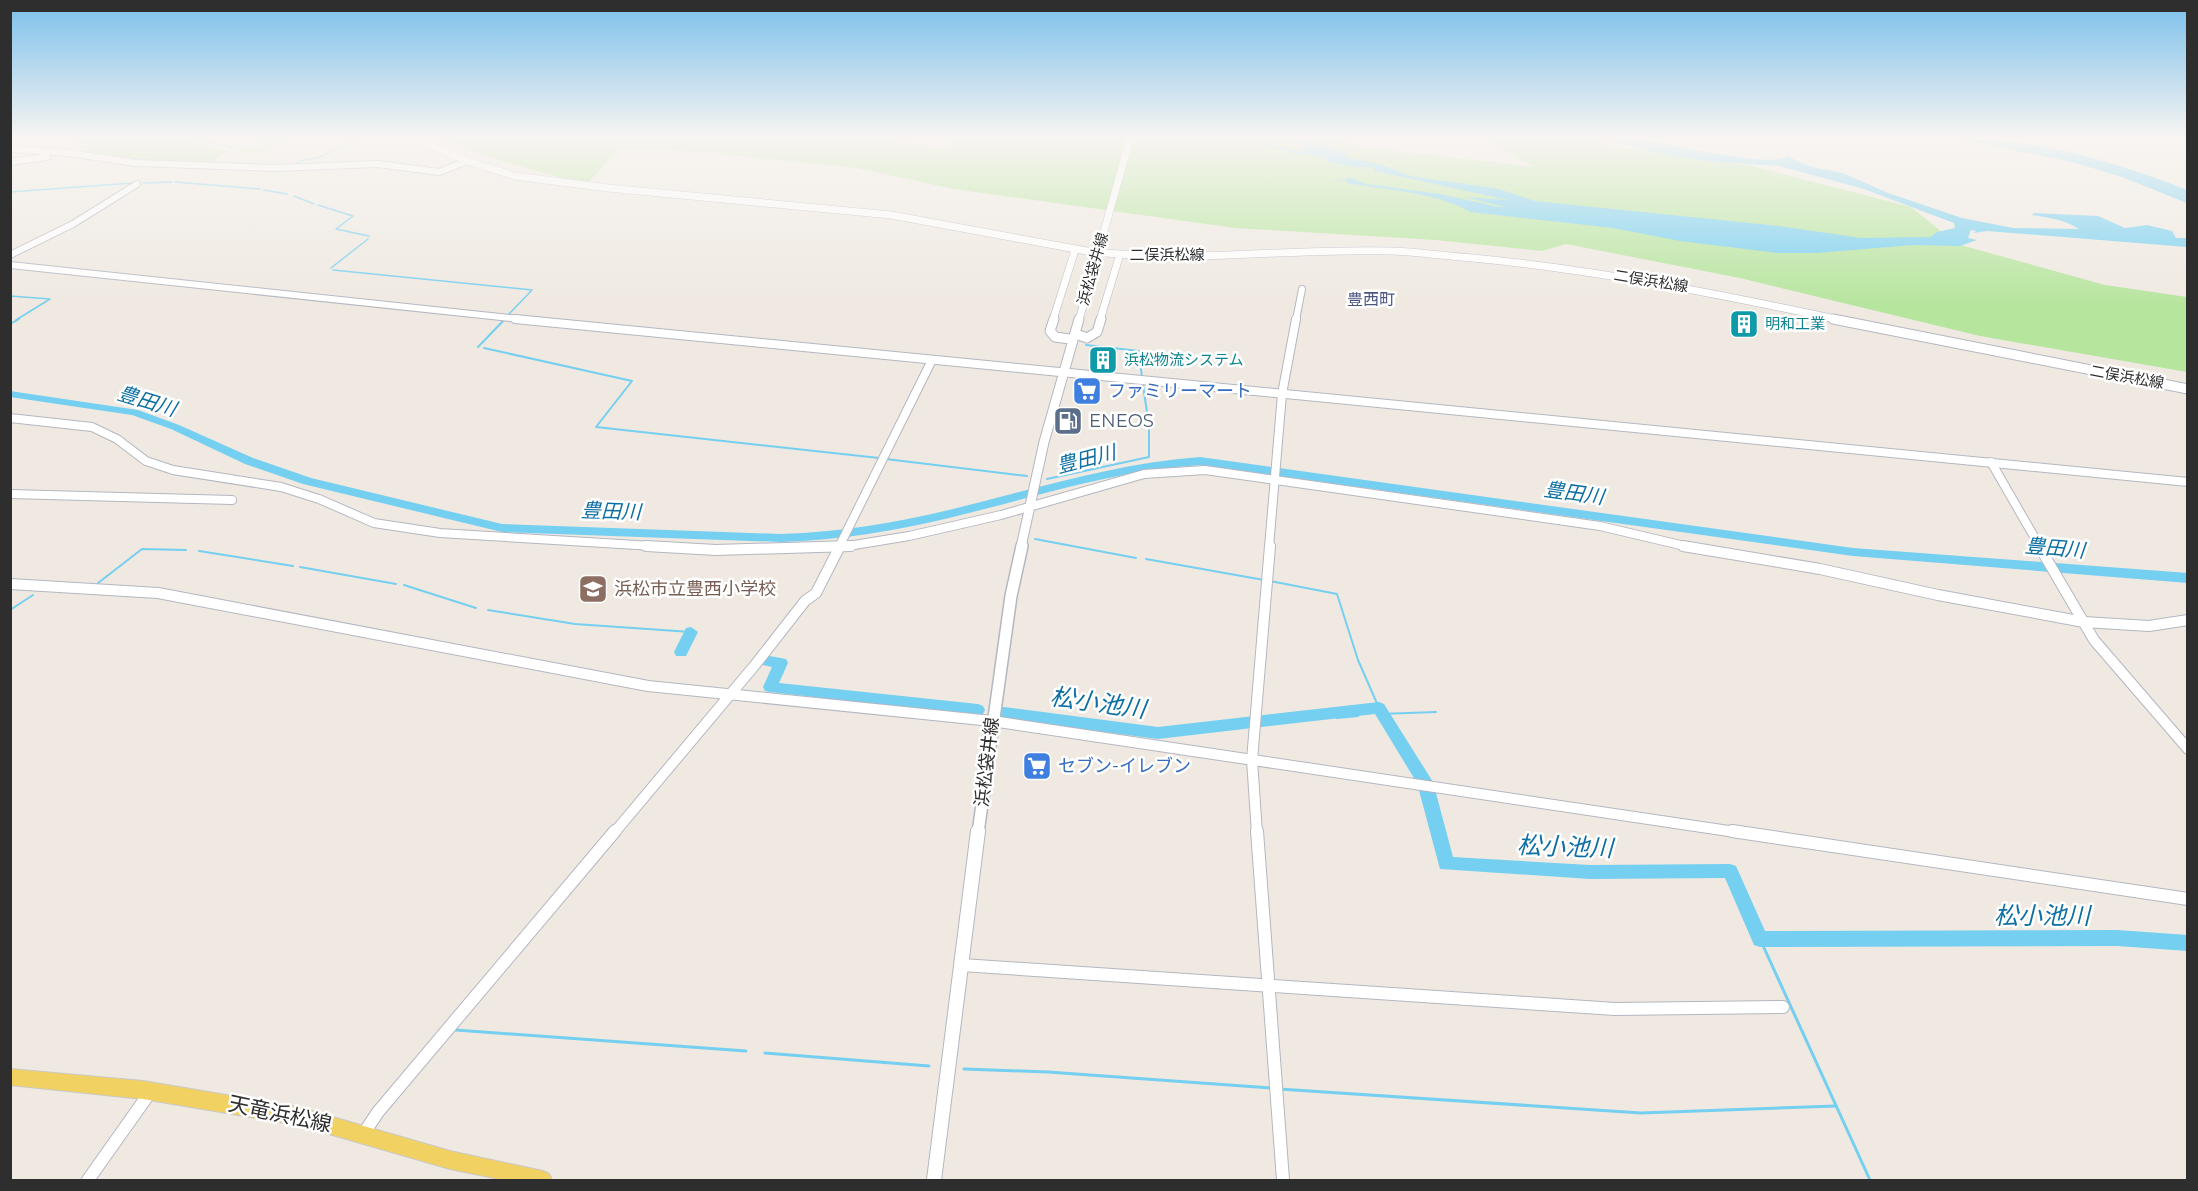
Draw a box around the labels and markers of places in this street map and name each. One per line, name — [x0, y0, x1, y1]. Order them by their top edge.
building icon: 明和工業 — [1728, 308, 1760, 340]
place label: 明和工業 — [1765, 314, 1825, 333]
building icon: 浜松物流システム — [1087, 344, 1119, 376]
place label: 浜松物流システム — [1124, 350, 1244, 369]
supermarket icon: ファミリーマート — [1071, 375, 1103, 407]
place label: ファミリーマート — [1108, 380, 1252, 402]
fuel station icon: ENEOS — [1052, 405, 1084, 437]
place label: ENEOS — [1089, 410, 1154, 432]
school or university icon: 浜松市立豊西小学校 — [577, 573, 609, 605]
place label: 浜松市立豊西小学校 — [614, 578, 776, 600]
supermarket icon: セブン-イレブン — [1021, 750, 1053, 782]
place label: セブン-イレブン — [1058, 755, 1191, 777]

